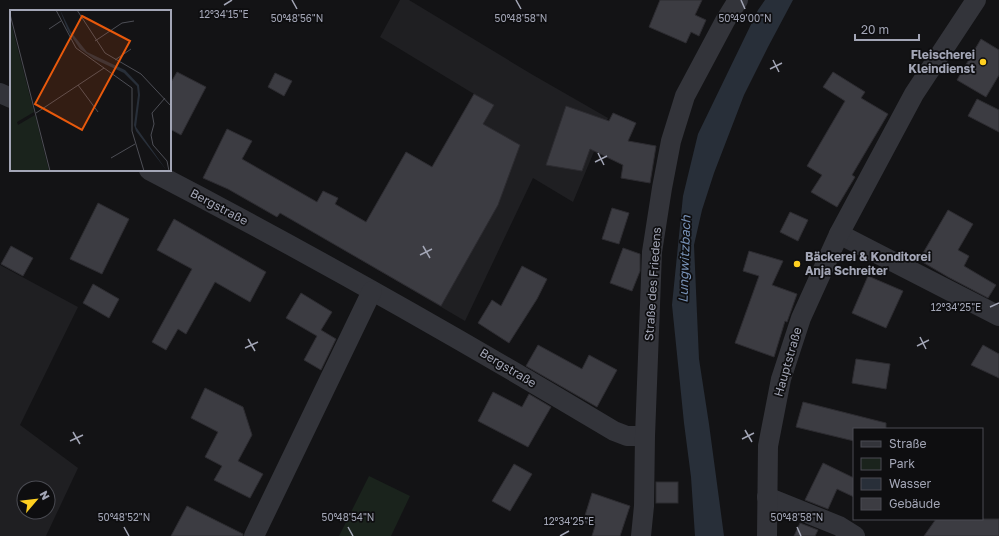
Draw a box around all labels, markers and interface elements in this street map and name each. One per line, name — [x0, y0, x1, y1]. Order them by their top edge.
text: 12°34'15"E — [199, 8, 249, 20]
inset map — [10, 10, 171, 171]
text: 50°48'56"N — [271, 12, 323, 24]
text: 50°48'58"N — [495, 12, 547, 24]
text: 50°49'00"N — [718, 12, 772, 24]
scale bar — [855, 16, 919, 42]
text: 20 m — [861, 22, 889, 37]
place label: Fleischerei Kleindienst — [908, 47, 975, 76]
marker: Fleischerei Kleindienst — [978, 57, 988, 67]
street label: Bergstraße — [188, 185, 251, 228]
water label: Lungwitzbach — [674, 214, 694, 303]
street label: Straße des Friedens — [641, 226, 664, 341]
place label: Bäckerei & Konditorei Anja Schreiter — [805, 249, 931, 278]
marker: Bäckerei & Konditorei Anja Schreiter — [792, 259, 802, 269]
text: 12°34'25"E — [931, 301, 981, 313]
street label: Hauptstraße — [770, 325, 805, 398]
street label: Bergstraße — [477, 345, 539, 390]
legend — [853, 428, 983, 520]
text: Straße — [889, 436, 927, 451]
text: Park — [889, 456, 915, 471]
text: Wasser — [889, 476, 932, 491]
north arrow — [16, 480, 56, 520]
text: N — [38, 488, 53, 502]
text: Gebäude — [889, 496, 940, 511]
text: 50°48'52"N — [98, 511, 150, 523]
text: 50°48'54"N — [322, 511, 374, 523]
text: 50°48'58"N — [771, 511, 823, 523]
text: 12°34'25"E — [544, 515, 594, 527]

